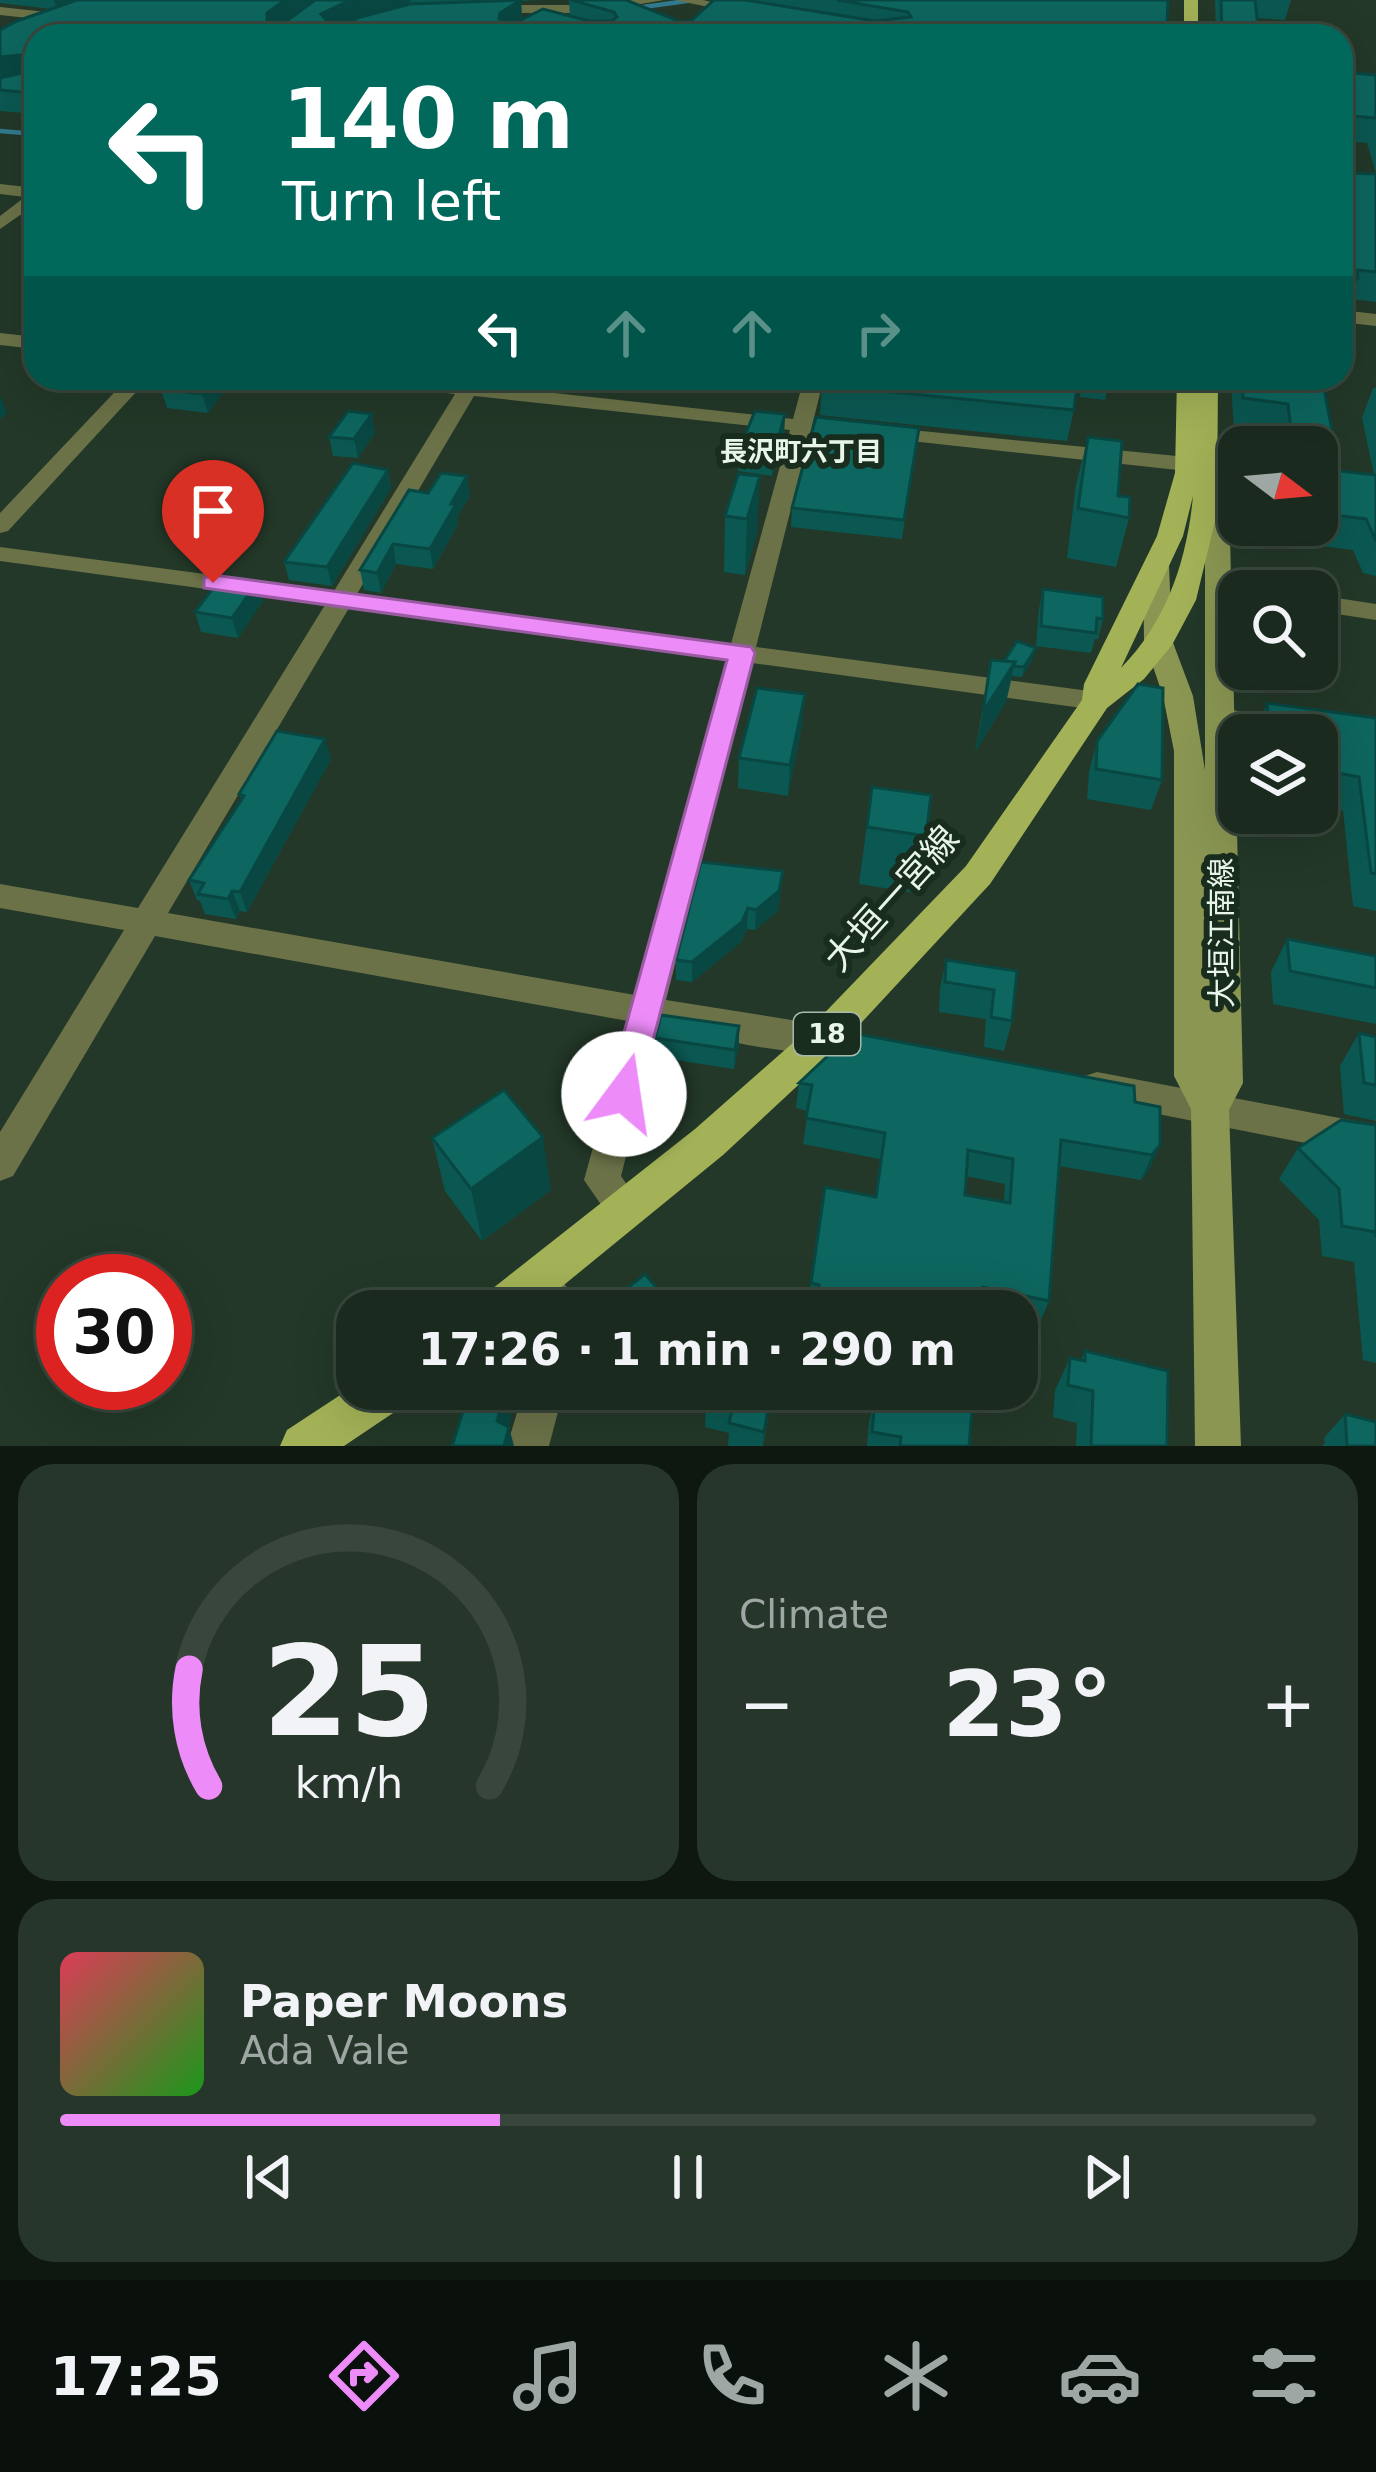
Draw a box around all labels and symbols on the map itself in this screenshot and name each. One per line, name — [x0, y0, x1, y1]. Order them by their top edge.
north arrow — [1218, 426, 1338, 546]
district label: 長沢町六丁目 — [720, 436, 882, 467]
pin — [162, 460, 264, 583]
street label: 大垣一宮線 — [816, 818, 967, 979]
street label: 大垣江南線 — [1204, 858, 1239, 1008]
road number: 18 — [794, 1013, 860, 1055]
position arrow — [561, 1031, 687, 1157]
speed limit sign: 30 — [36, 1254, 192, 1410]

